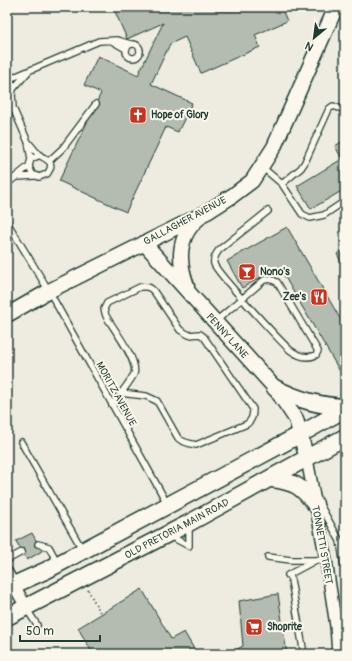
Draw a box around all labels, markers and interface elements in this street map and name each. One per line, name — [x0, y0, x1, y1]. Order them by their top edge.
north arrow — [294, 18, 334, 58]
text: N — [302, 39, 316, 54]
church icon: Hope of Glory — [128, 105, 148, 125]
place label: Hope of Glory — [151, 109, 209, 121]
street label: GALLAGHER AVENUE — [142, 194, 228, 248]
bar icon: Nono's — [237, 262, 257, 282]
place label: Nono's — [260, 266, 290, 278]
restaurant icon: Zee's — [309, 287, 329, 307]
place label: Zee's — [283, 291, 307, 303]
street label: PENNY LANE — [204, 311, 250, 361]
street label: MORITZ AVENUE — [93, 360, 139, 428]
street label: OLD PRETORIA MAIN ROAD — [123, 496, 231, 562]
street label: TONNETTI STREET — [309, 505, 335, 586]
scale bar — [20, 617, 100, 643]
supermarket icon: Shoprite — [244, 617, 264, 637]
place label: Shoprite — [267, 621, 303, 633]
text: 50 m — [26, 624, 54, 639]

